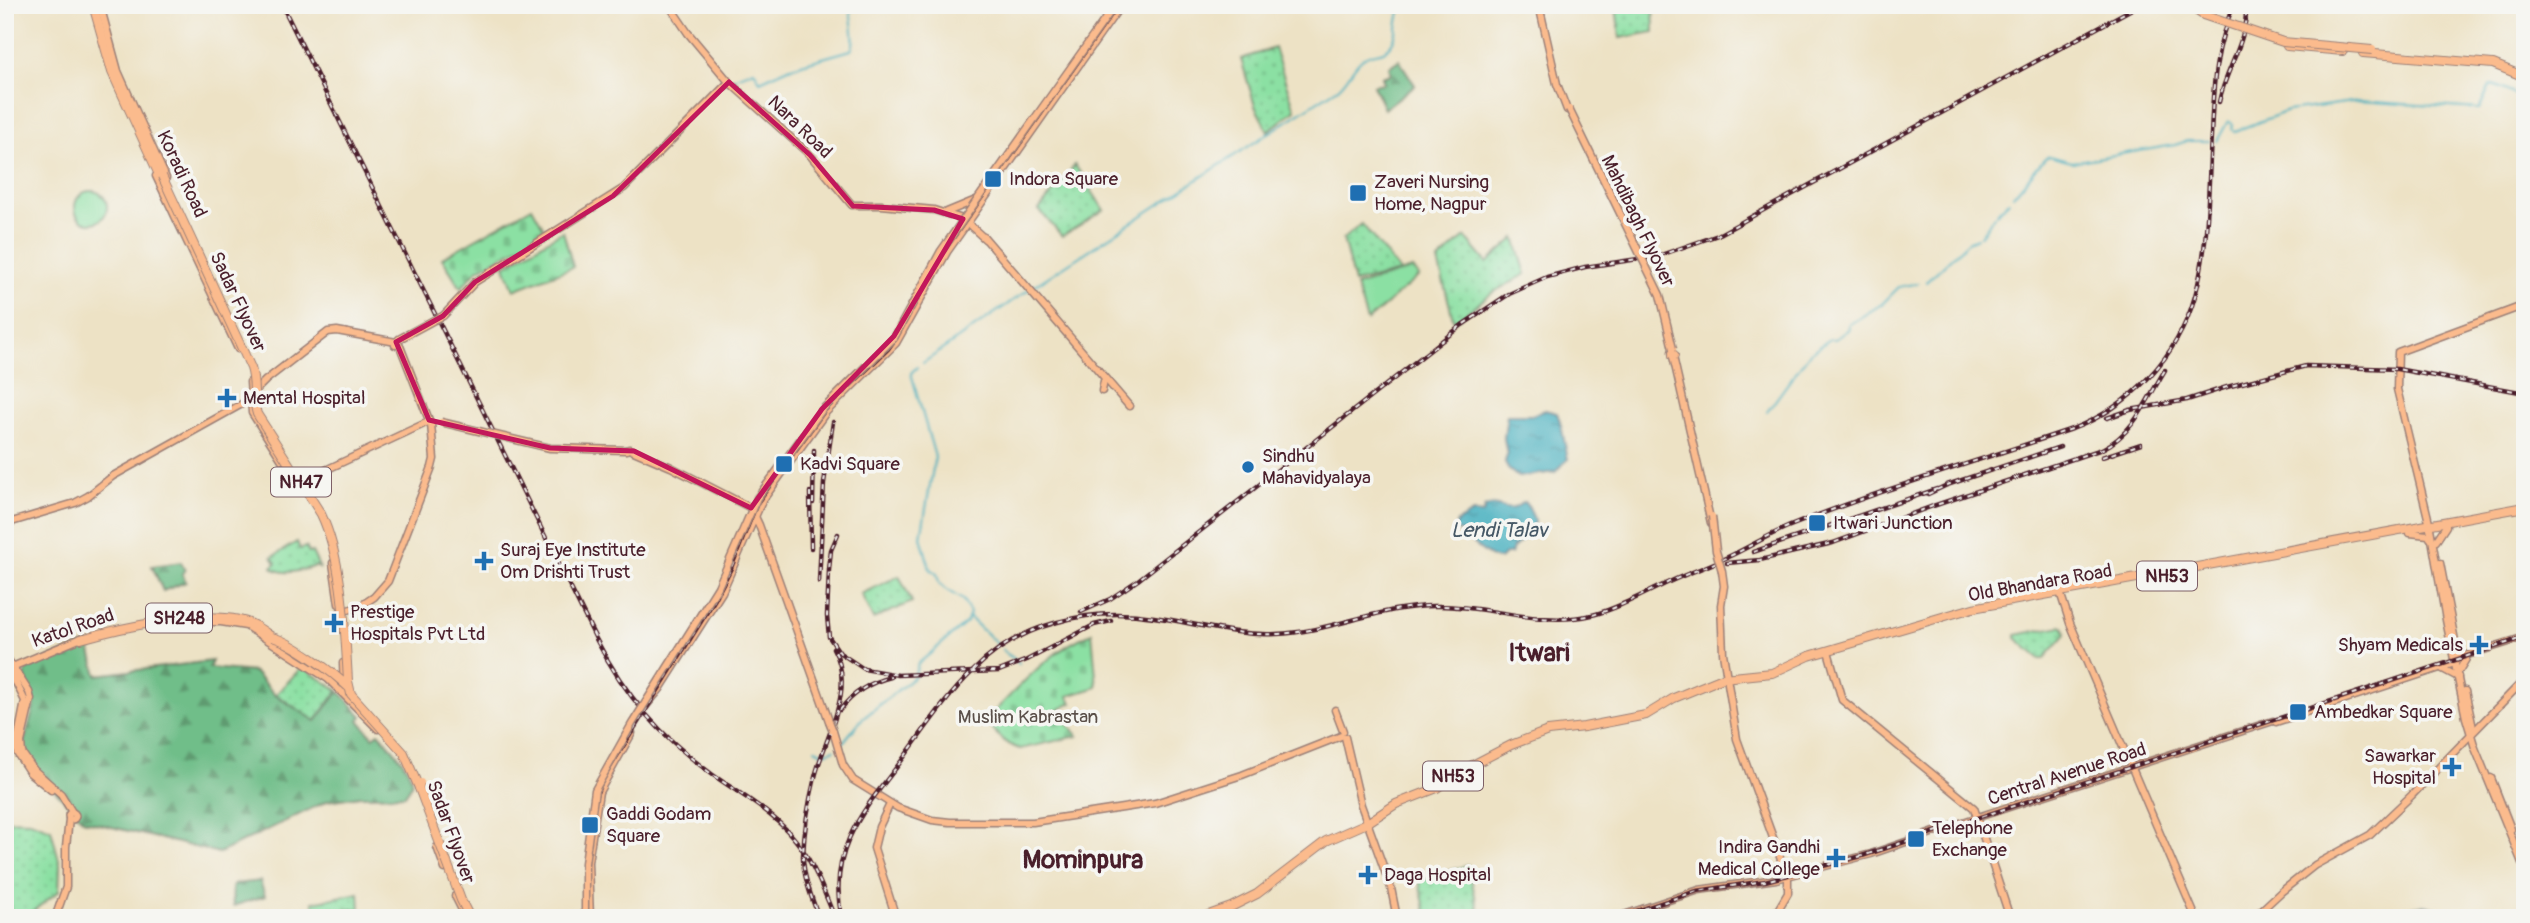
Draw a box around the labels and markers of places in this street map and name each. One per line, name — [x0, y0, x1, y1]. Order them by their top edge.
place label: Indora Square — [1009, 167, 1119, 191]
marker: Indora Square — [983, 169, 1003, 189]
place label: Zaveri Nursing Home, Nagpur — [1374, 170, 1489, 216]
marker: Zaveri Nursing Home, Nagpur — [1348, 183, 1368, 203]
place label: Mental Hospital — [243, 386, 365, 410]
marker: Mental Hospital — [217, 388, 237, 408]
place label: Sindhu Mahavidyalaya — [1262, 444, 1371, 490]
place label: Kadvi Square — [800, 452, 900, 476]
marker: Kadvi Square — [774, 454, 794, 474]
marker: Sindhu Mahavidyalaya — [1240, 459, 1256, 475]
place label: Itwari Junction — [1833, 511, 1953, 535]
marker: Itwari Junction — [1807, 513, 1827, 533]
place label: Suraj Eye Institute Om Drishti Trust — [500, 538, 646, 584]
marker: Suraj Eye Institute Om Drishti Trust — [474, 551, 494, 571]
place label: Prestige Hospitals Pvt Ltd — [350, 600, 485, 646]
marker: Prestige Hospitals Pvt Ltd — [324, 613, 344, 633]
place label: Shyam Medicals — [2338, 633, 2463, 657]
marker: Shyam Medicals — [2469, 635, 2489, 655]
place label: Ambedkar Square — [2314, 700, 2453, 724]
marker: Ambedkar Square — [2288, 702, 2308, 722]
place label: Sawarkar Hospital — [2364, 744, 2436, 790]
marker: Sawarkar Hospital — [2442, 757, 2462, 777]
place label: Gaddi Godam Square — [606, 802, 712, 848]
marker: Gaddi Godam Square — [580, 815, 600, 835]
place label: Telephone Exchange — [1932, 816, 2013, 862]
marker: Telephone Exchange — [1906, 829, 1926, 849]
place label: Indira Gandhi Medical College — [1698, 835, 1821, 881]
marker: Indira Gandhi Medical College — [1826, 848, 1846, 868]
place label: Daga Hospital — [1384, 863, 1491, 887]
marker: Daga Hospital — [1358, 865, 1378, 885]

